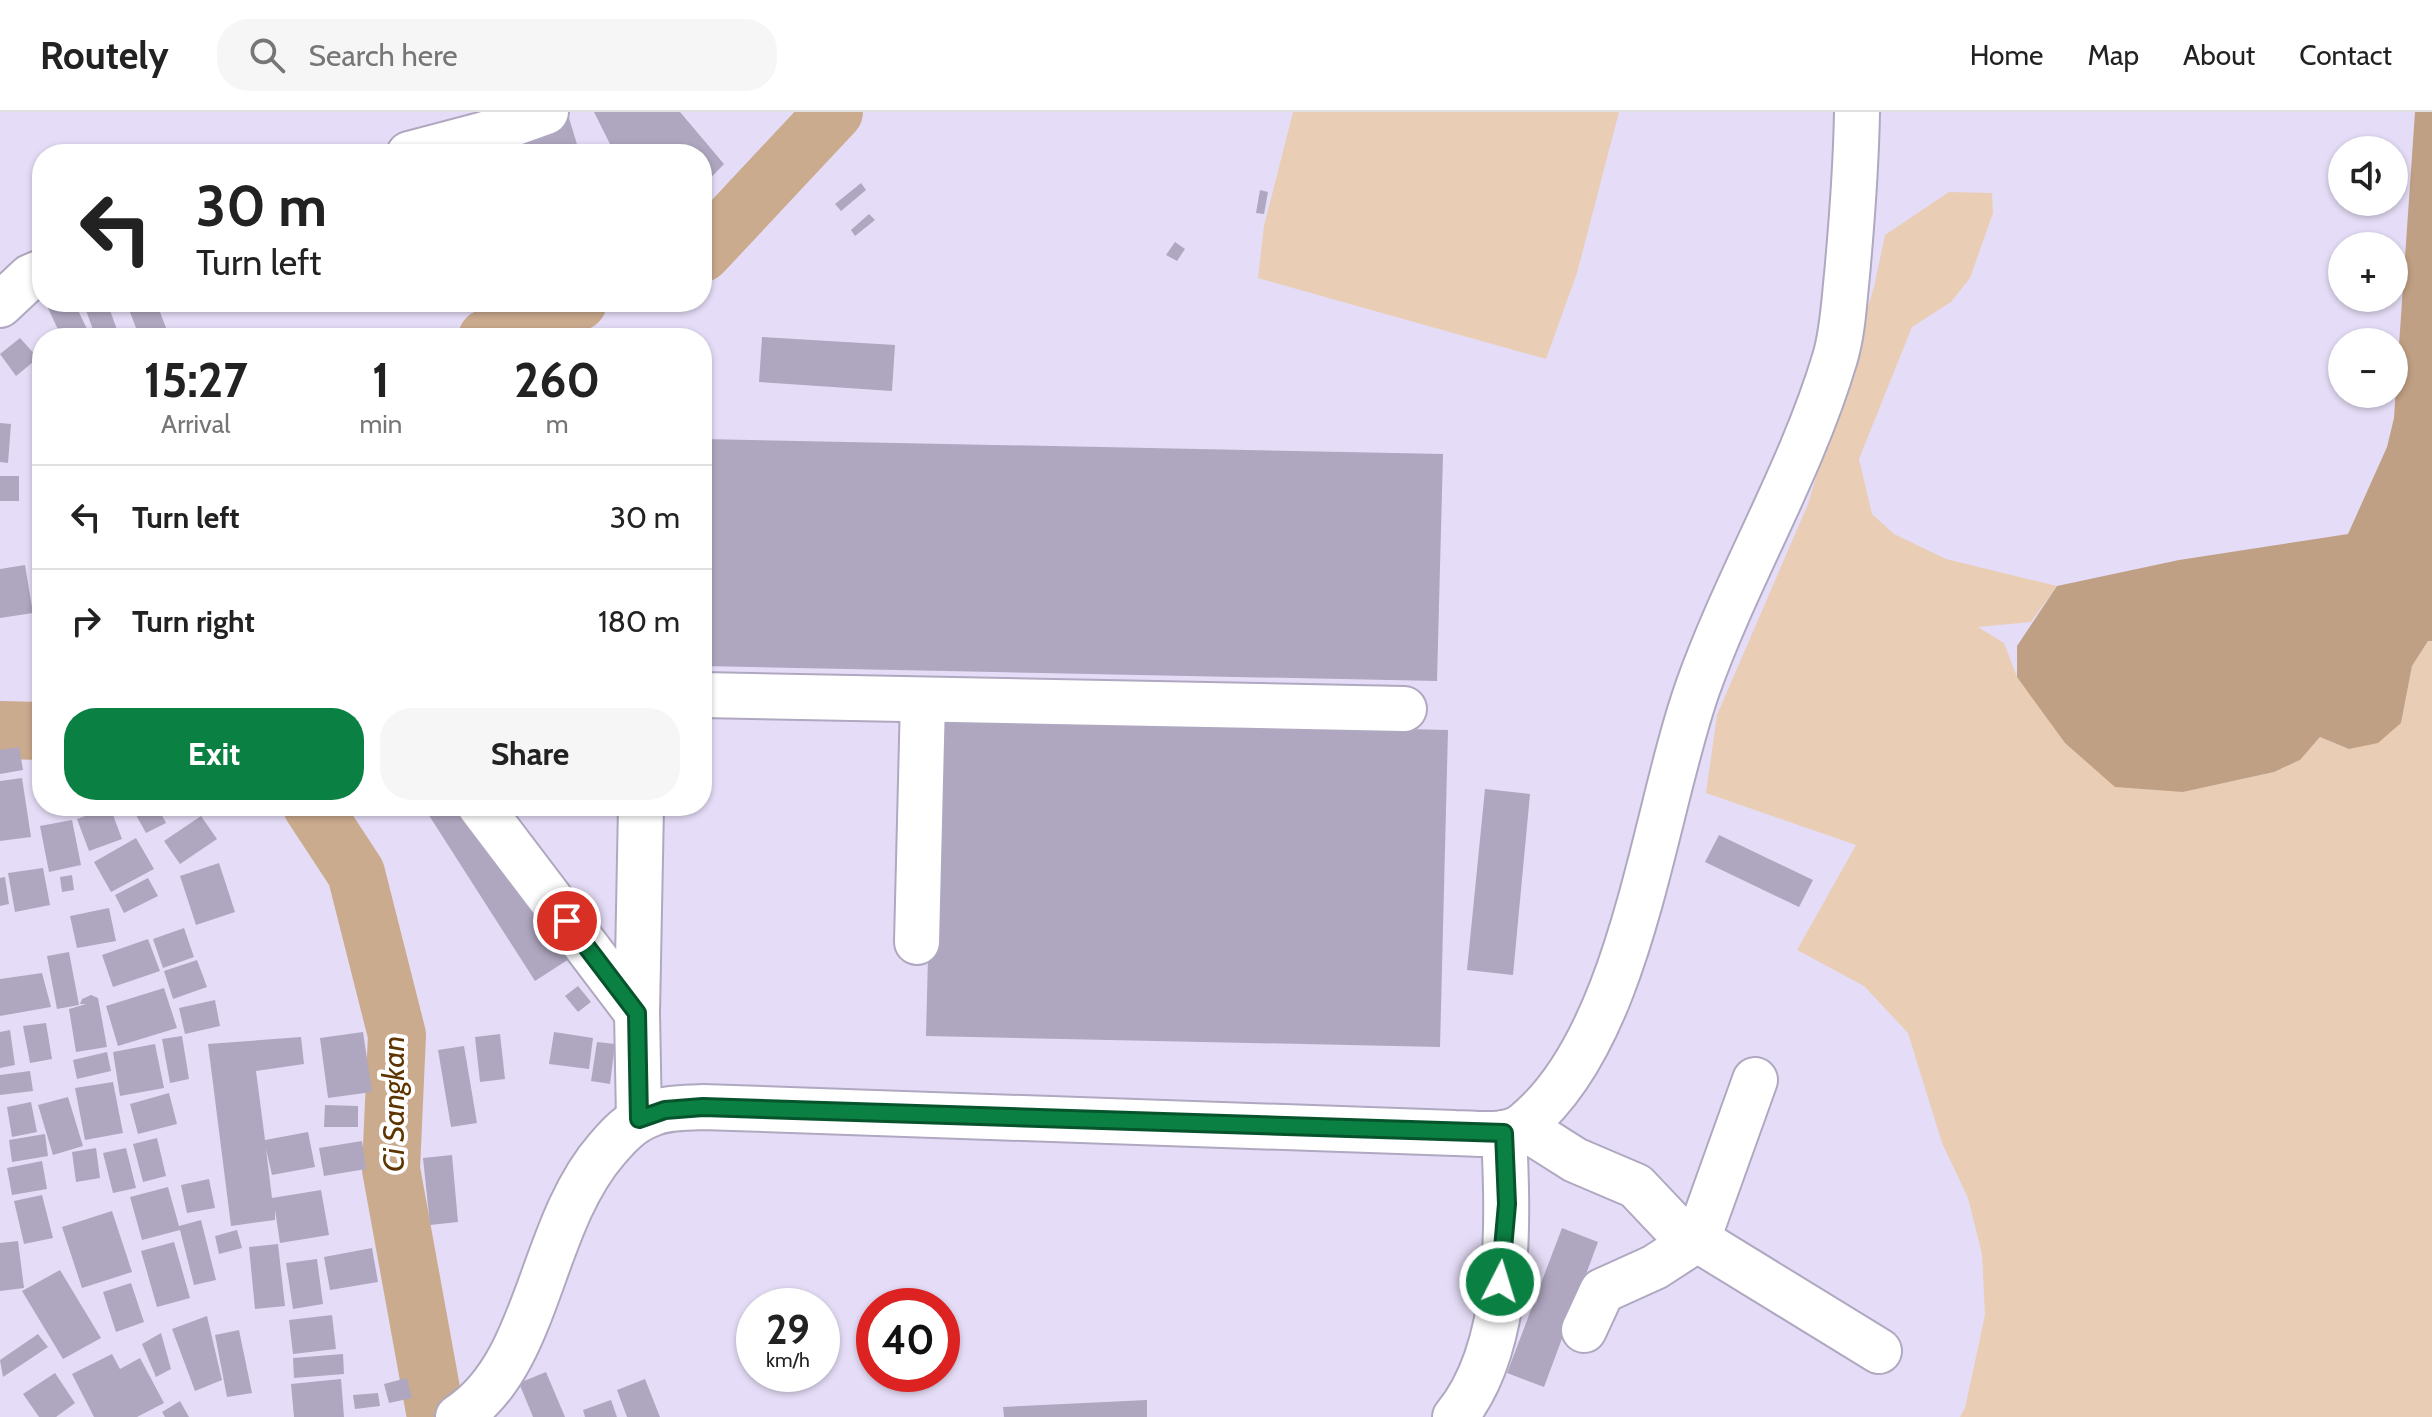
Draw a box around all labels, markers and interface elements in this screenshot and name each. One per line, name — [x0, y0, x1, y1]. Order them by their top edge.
search box — [217, 19, 777, 91]
text: Routely — [40, 32, 169, 79]
icon: search — [245, 33, 289, 77]
text: Search here — [309, 37, 458, 74]
text: Home — [1970, 38, 2043, 72]
text: Map — [2087, 38, 2139, 72]
text: About — [2183, 38, 2255, 72]
text: Contact — [2299, 38, 2392, 72]
map controls — [2328, 136, 2408, 408]
button: sound — [2328, 136, 2408, 216]
text: 30 m — [196, 172, 327, 240]
icon: left — [64, 176, 168, 280]
button: + — [2328, 232, 2408, 312]
text: Turn left — [196, 240, 321, 284]
button: − — [2328, 328, 2408, 408]
text: 15:27 — [144, 351, 248, 409]
text: 1 — [372, 351, 390, 409]
text: 260 — [514, 351, 600, 409]
text: Arrival — [161, 408, 230, 440]
text: min — [359, 408, 402, 440]
text: m — [546, 408, 569, 440]
icon: left — [64, 495, 108, 539]
text: Turn left — [132, 499, 240, 536]
text: 30 m — [610, 499, 680, 536]
icon: right — [64, 599, 108, 643]
text: Turn right — [132, 603, 255, 640]
text: 180 m — [598, 603, 680, 640]
button: Exit — [64, 708, 364, 800]
button: Share — [380, 708, 680, 800]
pin — [533, 887, 601, 955]
icon: arrive — [545, 899, 589, 943]
water label: Ci Sangkan — [375, 1036, 412, 1172]
position arrow — [1458, 1240, 1542, 1324]
speed limit sign: 40 — [856, 1288, 960, 1392]
text: 29 — [766, 1305, 810, 1354]
text: km/h — [766, 1348, 810, 1372]

